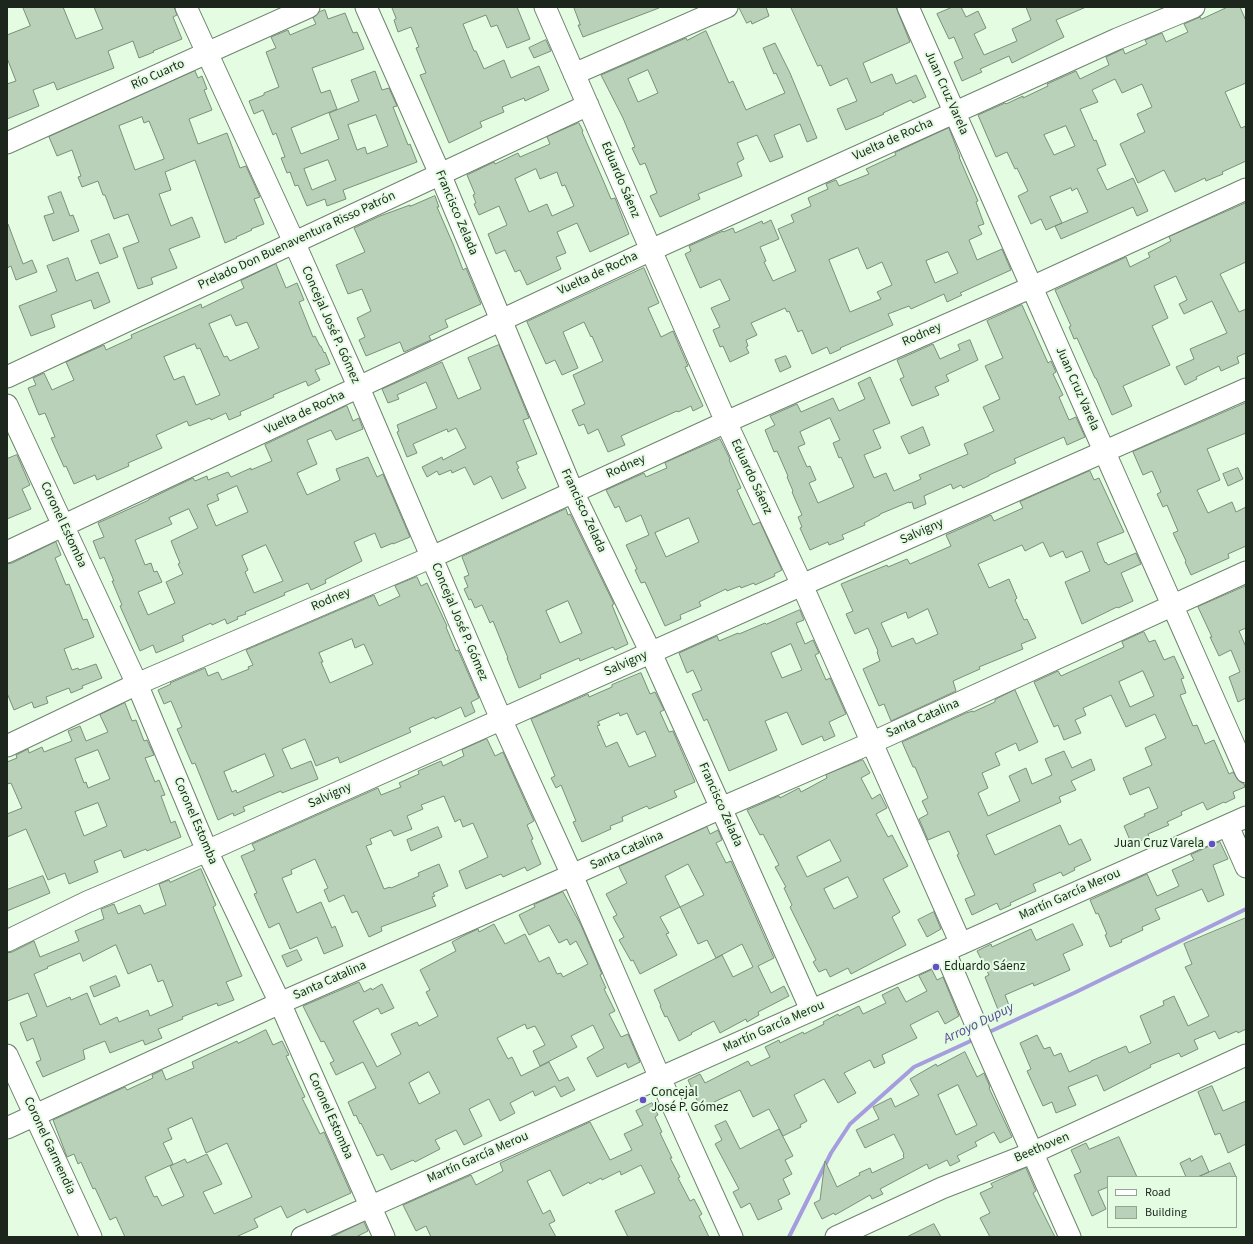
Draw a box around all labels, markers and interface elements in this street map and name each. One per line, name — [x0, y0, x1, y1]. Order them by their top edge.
street label: Juan Cruz Varela — [921, 49, 971, 137]
street label: Río Cuarto — [129, 56, 187, 94]
street label: Vuelta de Rocha — [850, 115, 936, 165]
street label: Eduardo Sáenz — [597, 139, 643, 221]
street label: Francisco Zelada — [431, 168, 481, 258]
street label: Prelado Don Buenaventura Risso Patrón — [196, 188, 398, 294]
street label: Vuelta de Rocha — [555, 249, 641, 299]
street label: Concejal José P. Gómez — [297, 264, 363, 386]
street label: Rodney — [900, 319, 944, 351]
street label: Juan Cruz Varela — [1052, 345, 1102, 433]
street label: Vuelta de Rocha — [262, 388, 348, 438]
street label: Eduardo Sáenz — [727, 437, 775, 517]
street label: Rodney — [604, 451, 648, 483]
street label: Francisco Zelada — [557, 467, 609, 555]
street label: Coronel Estomba — [36, 480, 90, 570]
street label: Salvigny — [898, 516, 946, 548]
street label: Concejal José P. Gómez — [427, 561, 491, 683]
street label: Rodney — [309, 585, 353, 615]
street label: Salvigny — [602, 648, 650, 680]
street label: Santa Catalina — [884, 696, 962, 742]
street label: Francisco Zelada — [694, 760, 746, 850]
street label: Coronel Estomba — [170, 775, 220, 867]
street label: Salvigny — [306, 780, 354, 812]
street label: Santa Catalina — [588, 828, 666, 874]
place label: Juan Cruz Varela — [1114, 836, 1204, 852]
marker: Juan Cruz Varela — [1207, 839, 1217, 849]
street label: Martín García Merou — [1017, 866, 1123, 924]
street label: Santa Catalina — [291, 958, 369, 1004]
place label: Eduardo Sáenz — [944, 959, 1025, 975]
marker: Eduardo Sáenz — [931, 962, 941, 972]
street label: Martín García Merou — [721, 998, 827, 1056]
water label: Arroyo Dupuy — [941, 1000, 1017, 1048]
street label: Coronel Estomba — [304, 1070, 356, 1162]
place label: Concejal José P. Gómez — [651, 1085, 728, 1116]
street label: Coronel Garmendia — [20, 1095, 78, 1197]
marker: Concejal José P. Gómez — [638, 1095, 648, 1105]
street label: Martín García Merou — [425, 1129, 531, 1187]
street label: Beethoven — [1012, 1129, 1072, 1167]
legend — [1107, 1176, 1237, 1228]
text: Road — [1145, 1184, 1171, 1201]
text: Building — [1145, 1204, 1187, 1221]

